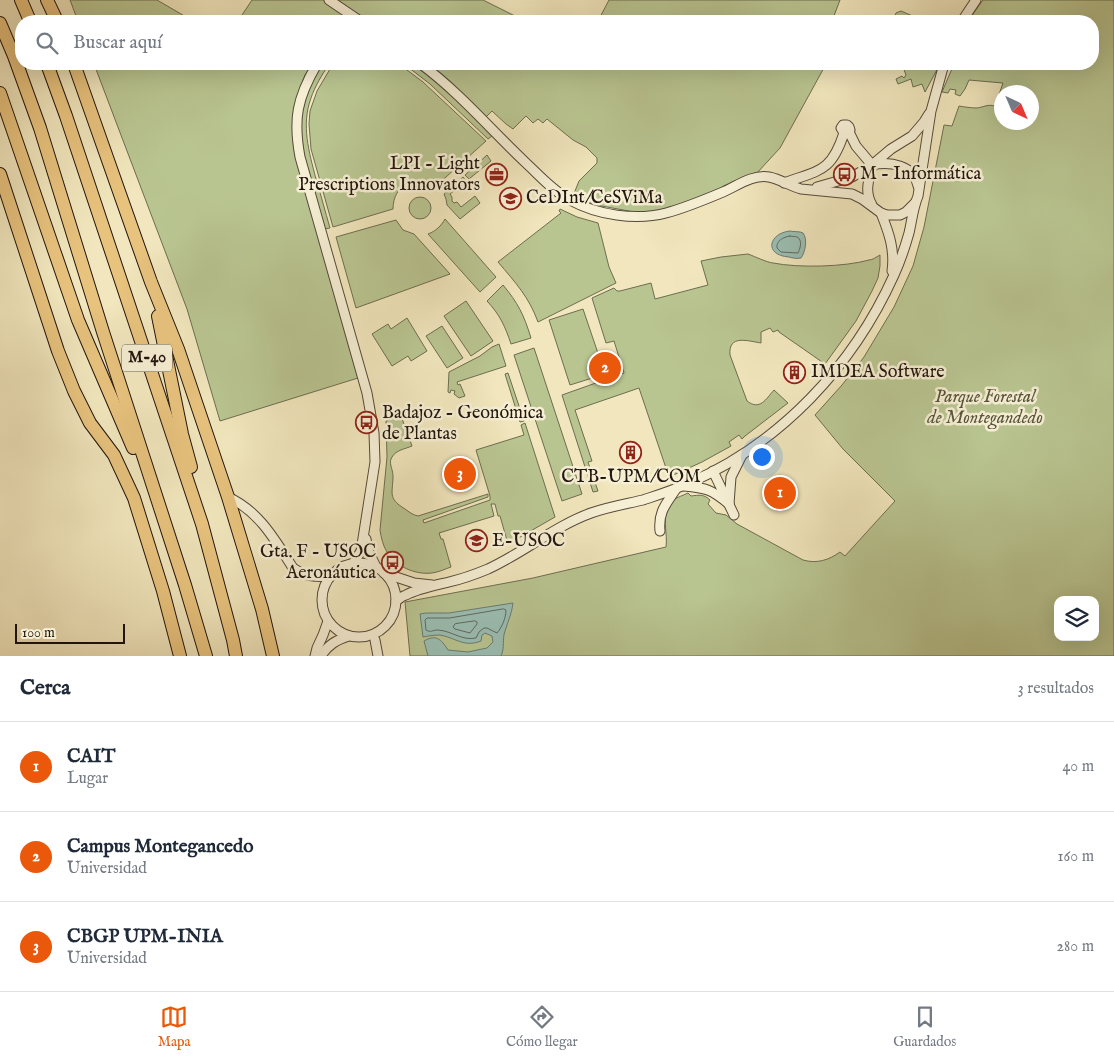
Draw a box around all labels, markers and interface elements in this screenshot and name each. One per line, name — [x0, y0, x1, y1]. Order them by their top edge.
search box — [15, 15, 1099, 70]
icon: search — [33, 29, 61, 57]
text: Buscar aquí — [73, 31, 162, 55]
north arrow — [994, 85, 1039, 130]
place label: LPI - Light Prescriptions Innovators — [298, 153, 480, 197]
office icon: LPI - Light Prescriptions Innovators — [484, 162, 508, 186]
bus stop icon: M - Informática — [832, 162, 856, 186]
place label: M - Informática — [860, 163, 981, 186]
school or university icon: CeDInt/CeSViMa — [498, 186, 522, 210]
place label: CeDInt/CeSViMa — [526, 187, 663, 210]
road number: M-40 — [122, 344, 172, 372]
pin: 2 — [589, 349, 621, 387]
building icon: IMDEA Software — [783, 360, 807, 384]
place label: IMDEA Software — [811, 361, 945, 384]
park label: Parque Forestal de Montegandedo — [926, 386, 1043, 430]
place label: Badajoz - Geonómica de Plantas — [382, 402, 543, 446]
bus stop icon: Badajoz - Geonómica de Plantas — [354, 411, 378, 435]
building icon: CTB-UPM/COM — [619, 440, 643, 464]
your location — [749, 444, 775, 470]
pin: 3 — [444, 455, 476, 493]
place label: CTB-UPM/COM — [561, 466, 701, 489]
pin: 1 — [764, 474, 796, 512]
school or university icon: E-USOC — [464, 529, 488, 553]
place label: E-USOC — [492, 530, 565, 553]
place label: Gta. F - USOC Aeronáutica — [260, 541, 376, 585]
bus stop icon: Gta. F - USOC Aeronáutica — [380, 550, 404, 574]
map controls — [1054, 596, 1099, 641]
button: layers — [1054, 596, 1099, 641]
scale bar — [15, 621, 125, 644]
text: 100 m — [22, 624, 55, 642]
text: Cerca — [20, 675, 70, 702]
text: 3 resultados — [1018, 679, 1094, 699]
text: CAIT — [67, 745, 115, 769]
text: 1 — [33, 757, 39, 777]
text: 40 m — [1062, 757, 1094, 777]
text: Lugar — [67, 769, 108, 789]
text: Campus Montegancedo — [67, 835, 253, 859]
text: 2 — [32, 847, 40, 867]
text: 160 m — [1058, 847, 1094, 867]
text: Universidad — [67, 859, 147, 879]
text: CBGP UPM-INIA — [67, 925, 223, 949]
text: 3 — [33, 937, 39, 957]
text: 280 m — [1057, 937, 1094, 957]
text: Universidad — [67, 949, 147, 969]
tab: Mapa — [158, 1003, 191, 1051]
tab: Cómo llegar — [506, 1003, 578, 1051]
tab: Guardados — [893, 1003, 956, 1051]

